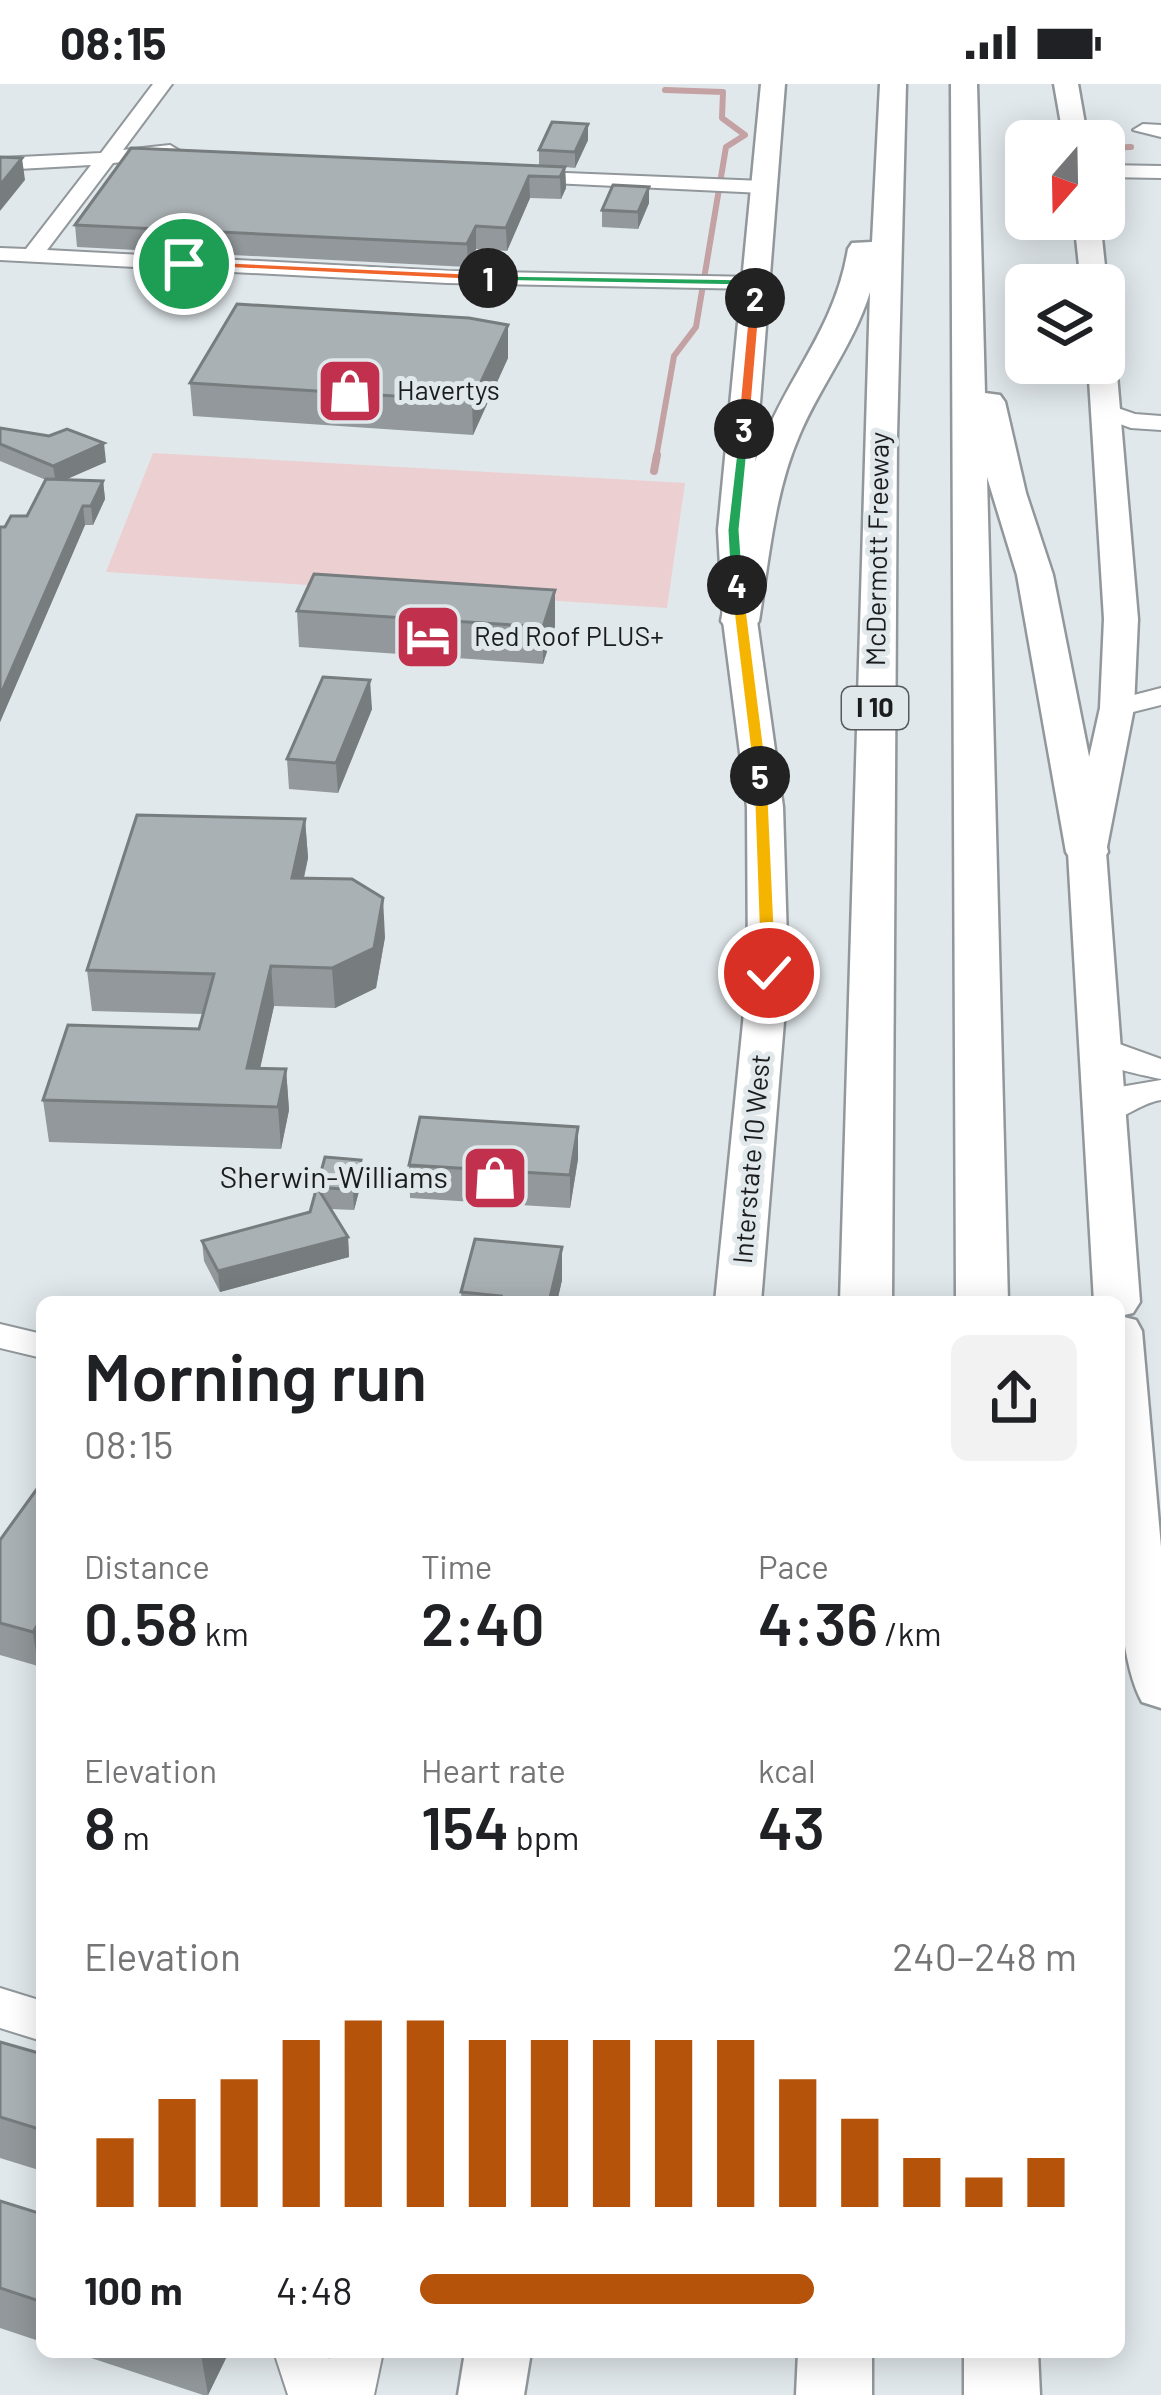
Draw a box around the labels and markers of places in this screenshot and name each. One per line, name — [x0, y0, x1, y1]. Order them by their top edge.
pin — [133, 213, 235, 315]
pin: 1 — [458, 248, 518, 308]
pin: 2 — [725, 268, 785, 328]
shop icon: Havertys — [315, 356, 385, 426]
place label: Havertys — [397, 373, 500, 405]
pin: 3 — [714, 399, 774, 459]
pin: 4 — [707, 555, 767, 615]
hotel icon: Red Roof PLUS+ — [393, 602, 463, 672]
place label: Red Roof PLUS+ — [474, 619, 664, 651]
pin: 5 — [730, 746, 790, 806]
pin — [718, 922, 820, 1024]
shop icon: Sherwin-Williams — [460, 1143, 530, 1213]
place label: Sherwin-Williams — [220, 1158, 448, 1194]

